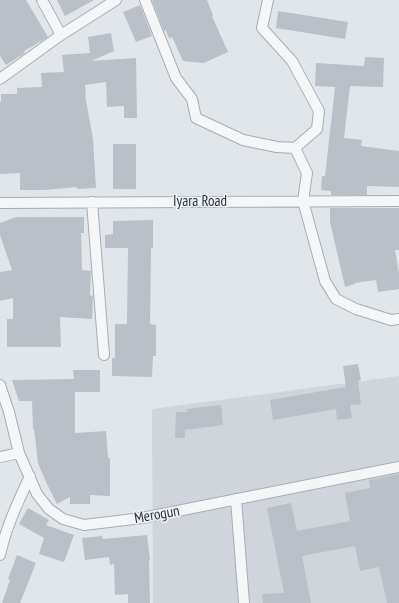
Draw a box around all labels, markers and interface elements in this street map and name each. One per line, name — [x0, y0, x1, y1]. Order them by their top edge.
street label: Iyara Road — [173, 193, 227, 211]
street label: Merogun — [133, 502, 181, 528]

